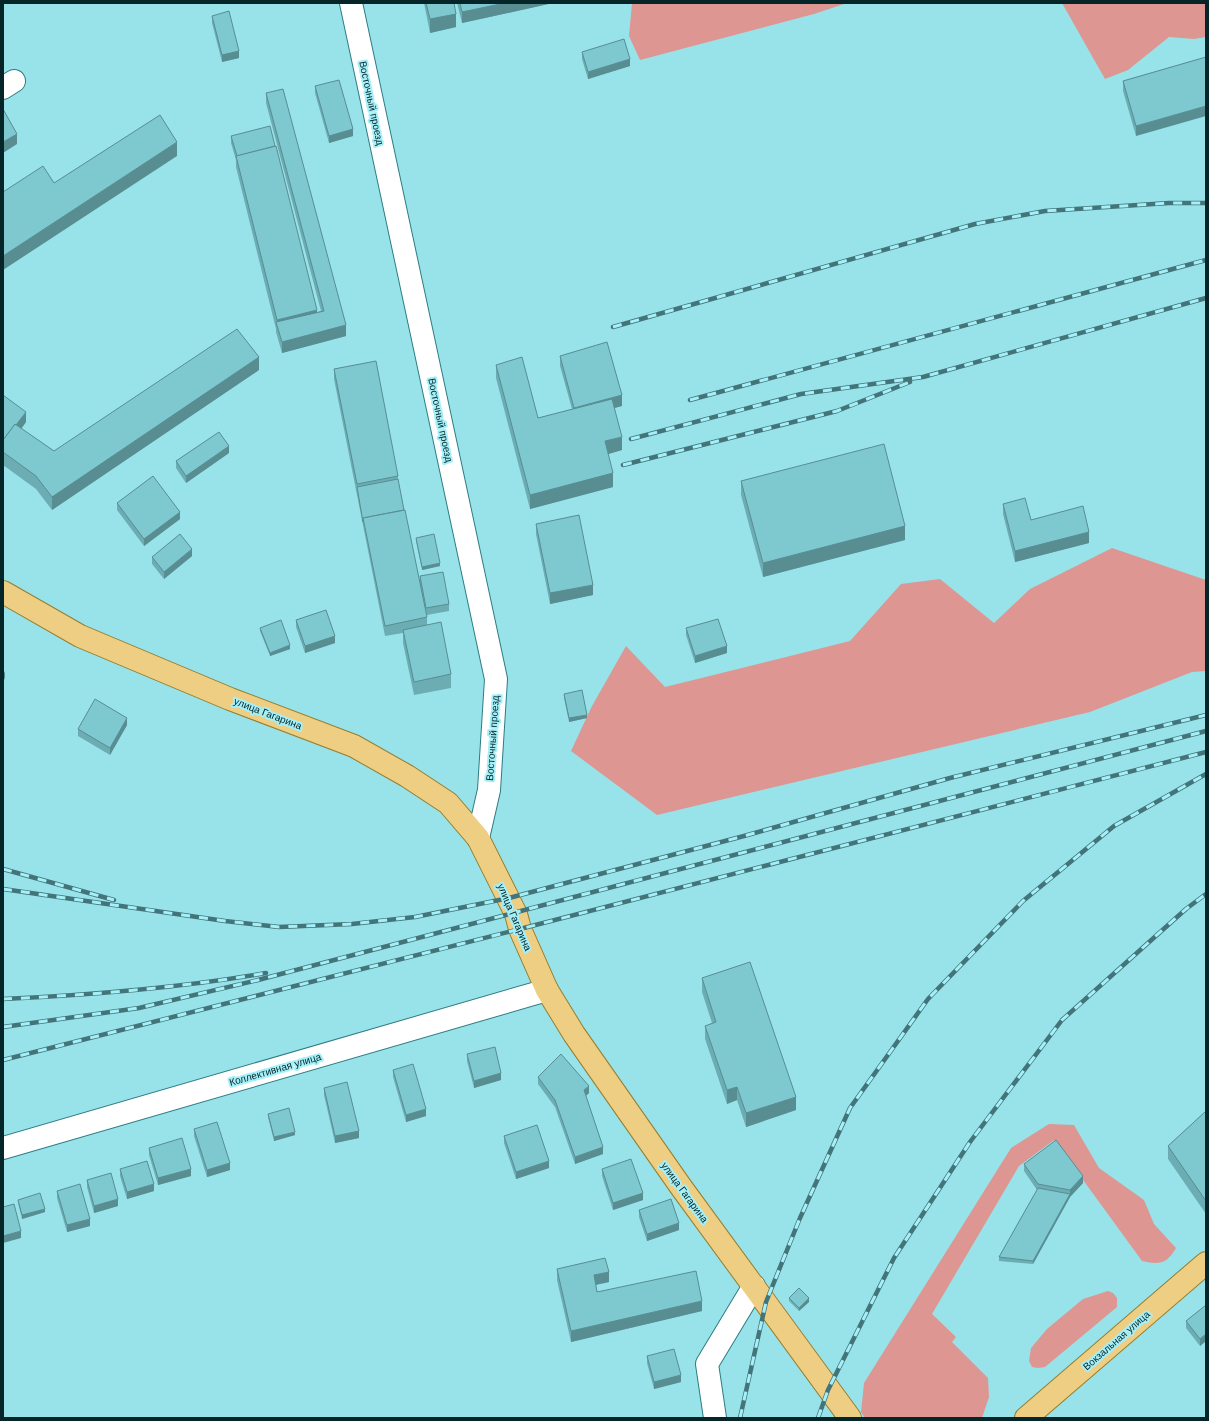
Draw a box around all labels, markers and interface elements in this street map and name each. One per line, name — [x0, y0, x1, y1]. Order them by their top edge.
street label: Восточный проезд — [357, 60, 386, 146]
street label: Восточный проезд — [426, 377, 455, 463]
street label: улица Гагарина — [232, 695, 304, 732]
street label: Восточный проезд — [484, 695, 501, 781]
street label: улица Гагарина — [495, 882, 534, 953]
street label: Коллективная улица — [228, 1051, 323, 1088]
street label: улица Гагарина — [659, 1160, 710, 1225]
street label: Вокзальная улица — [1081, 1308, 1152, 1372]

